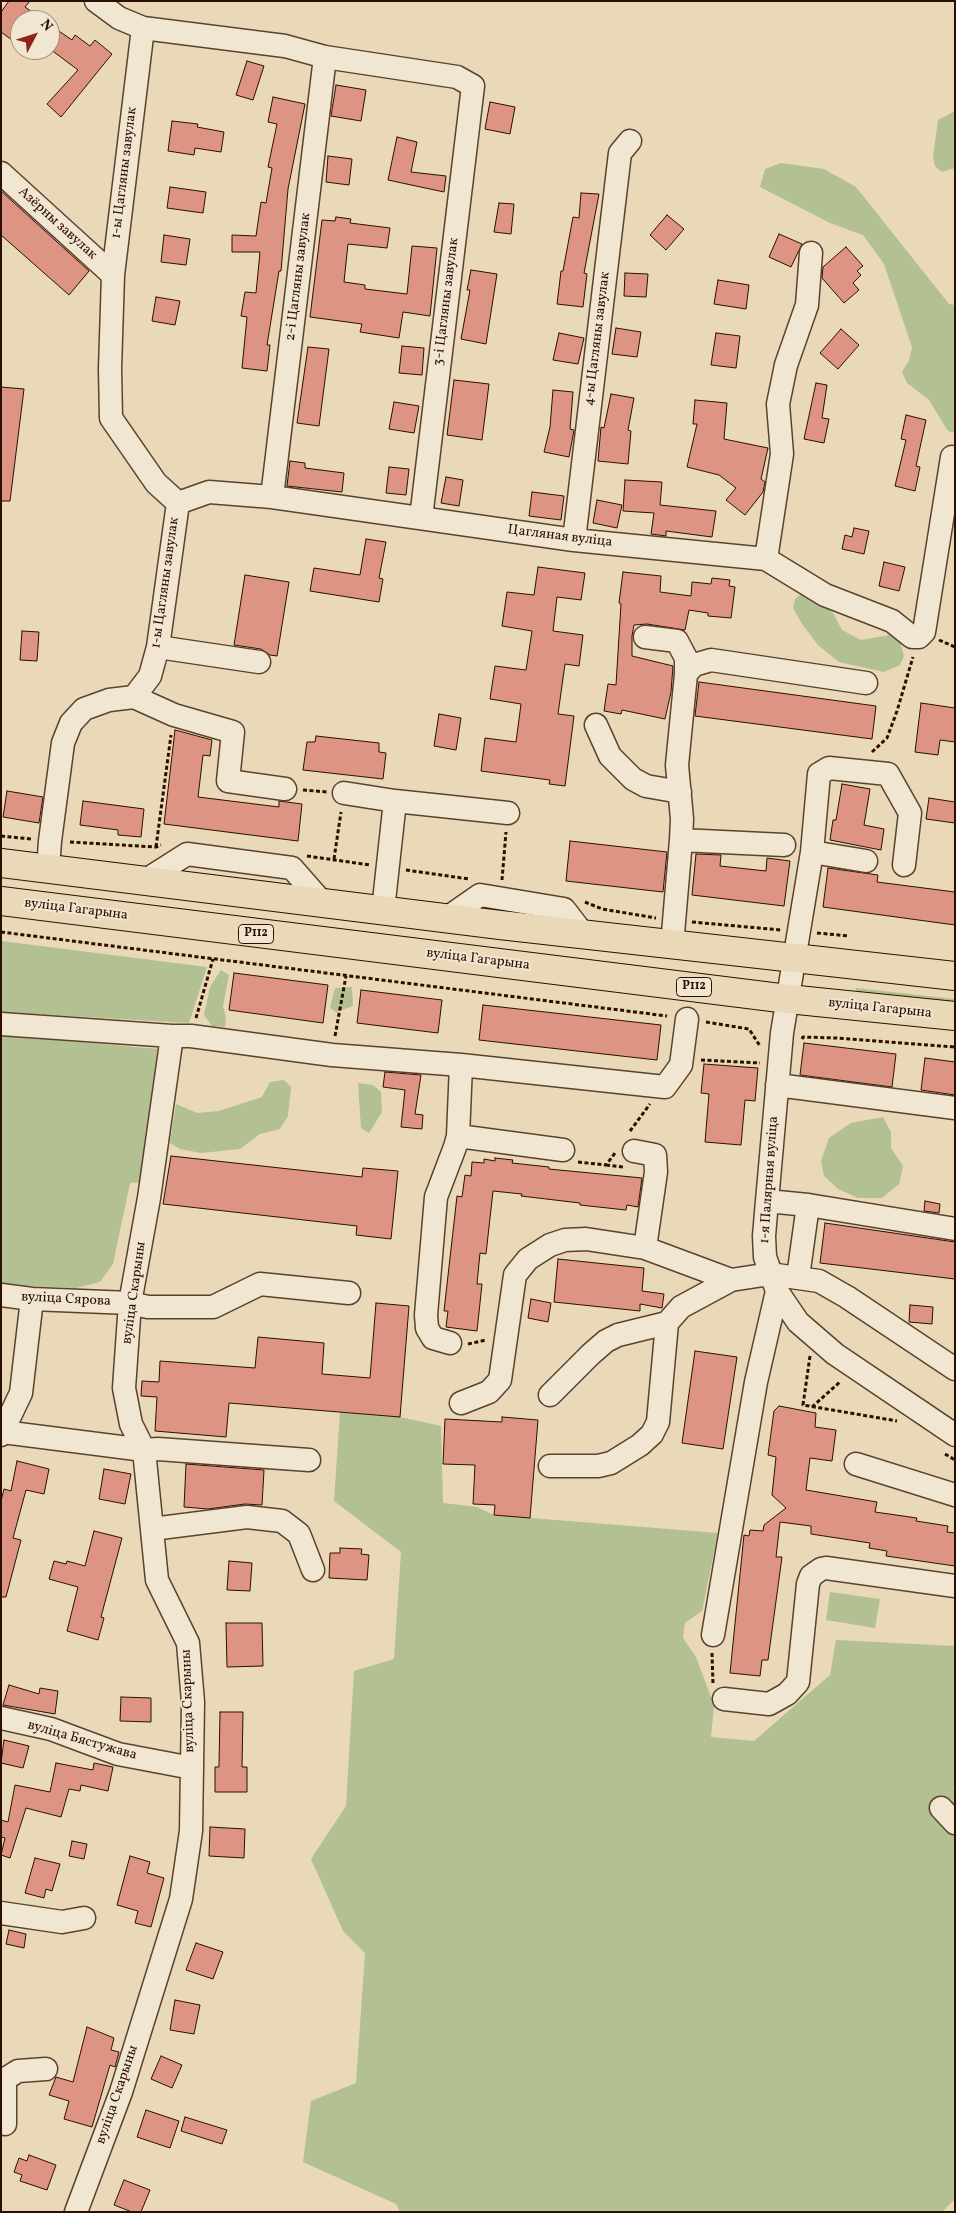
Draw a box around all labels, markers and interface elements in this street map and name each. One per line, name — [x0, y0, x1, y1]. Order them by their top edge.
north arrow — [10, 10, 60, 60]
text: N — [36, 16, 57, 36]
street label: 1-ы Цагляны завулак — [109, 106, 141, 240]
street label: Азёрны завулак — [14, 184, 100, 264]
street label: 2-і Цагляны завулак — [283, 212, 315, 342]
street label: 3-і Цагляны завулак — [431, 237, 463, 367]
street label: 4-ы Цагляны завулак — [581, 271, 615, 407]
street label: 1-ы Цагляны завулак — [148, 516, 184, 650]
street label: Цагляная вуліца — [507, 522, 613, 552]
street label: вуліца Гагарына — [23, 895, 129, 925]
road number: Р112 — [238, 924, 274, 944]
street label: вуліца Гагарына — [425, 945, 531, 975]
road number: Р112 — [676, 978, 712, 996]
street label: вуліца Гагарына — [827, 995, 933, 1023]
street label: 1-я Палярная вуліца — [757, 1116, 783, 1244]
street label: вуліца Скарыны — [119, 1241, 151, 1345]
street label: вуліца Сярова — [21, 1289, 111, 1311]
street label: вуліца Скарыны — [179, 1649, 199, 1753]
street label: вуліца Бястужава — [25, 1717, 139, 1765]
street label: вуліца Скарыны — [93, 2043, 143, 2147]

